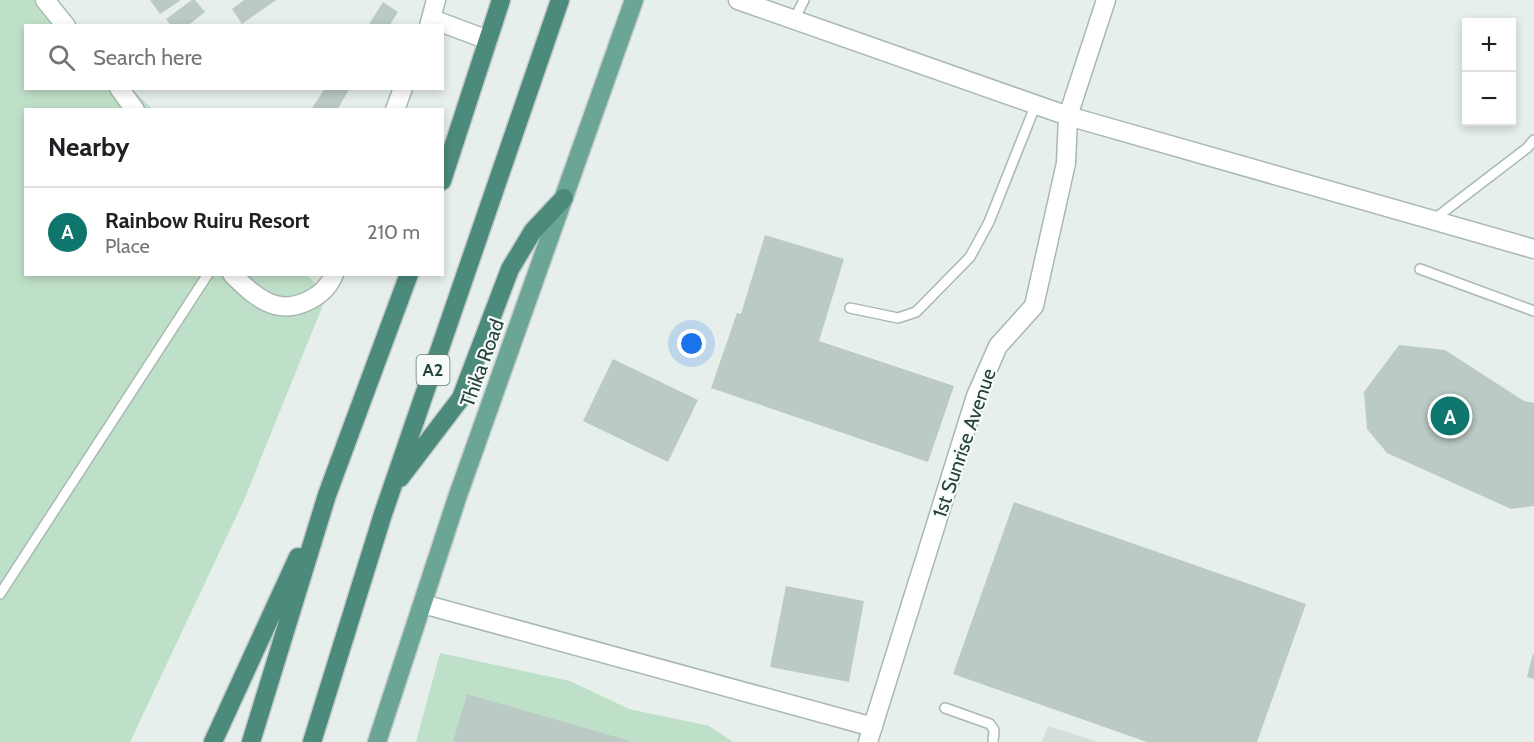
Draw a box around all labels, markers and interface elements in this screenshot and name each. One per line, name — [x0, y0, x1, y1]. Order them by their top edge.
map controls — [1462, 18, 1516, 126]
button: + — [1462, 18, 1516, 72]
search box — [24, 24, 444, 90]
icon: search — [45, 41, 78, 74]
text: Search here — [93, 44, 202, 71]
button: − — [1462, 72, 1516, 126]
text: Nearby — [48, 131, 129, 163]
text: Rainbow Ruiru Resort — [105, 207, 310, 234]
text: A — [61, 220, 74, 244]
text: 210 m — [367, 220, 420, 244]
text: Place — [105, 234, 150, 258]
street label: Thika Road — [455, 316, 509, 410]
your location — [677, 329, 706, 358]
road number: A2 — [416, 355, 450, 385]
street label: 1st Sunrise Avenue — [927, 365, 1001, 521]
pin: A — [1430, 394, 1470, 438]

